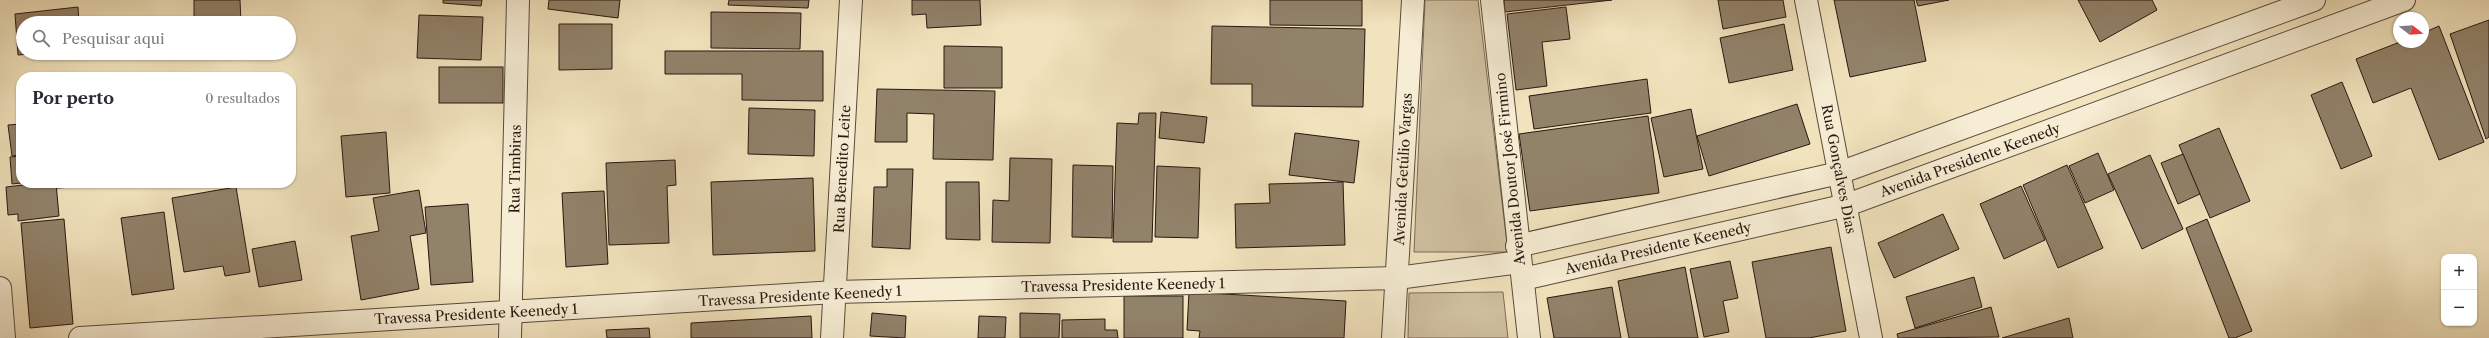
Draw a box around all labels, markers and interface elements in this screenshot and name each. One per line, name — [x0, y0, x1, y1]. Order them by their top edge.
north arrow — [2393, 12, 2429, 48]
search box — [16, 16, 296, 60]
icon: search — [30, 27, 52, 49]
text: Pesquisar aqui — [62, 29, 165, 48]
street label: Avenida Doutor José Firmino — [1491, 72, 1529, 267]
text: Por perto — [32, 88, 114, 108]
text: 0 resultados — [205, 90, 280, 106]
street label: Avenida Getúlio Vargas — [1390, 92, 1416, 247]
street label: Rua Gonçalves Dias — [1818, 103, 1860, 235]
street label: Rua Benedito Leite — [830, 104, 854, 233]
street label: Avenida Presidente Keenedy — [1876, 119, 2063, 201]
street label: Rua Timbiras — [505, 124, 525, 214]
street label: Avenida Presidente Keenedy — [1562, 218, 1753, 278]
map controls — [2441, 254, 2477, 326]
button: + — [2441, 254, 2477, 290]
street label: Travessa Presidente Keenedy 1 — [1021, 274, 1225, 296]
street label: Travessa Presidente Keenedy 1 — [698, 282, 902, 310]
button: − — [2441, 290, 2477, 326]
street label: Travessa Presidente Keenedy 1 — [374, 300, 578, 328]

